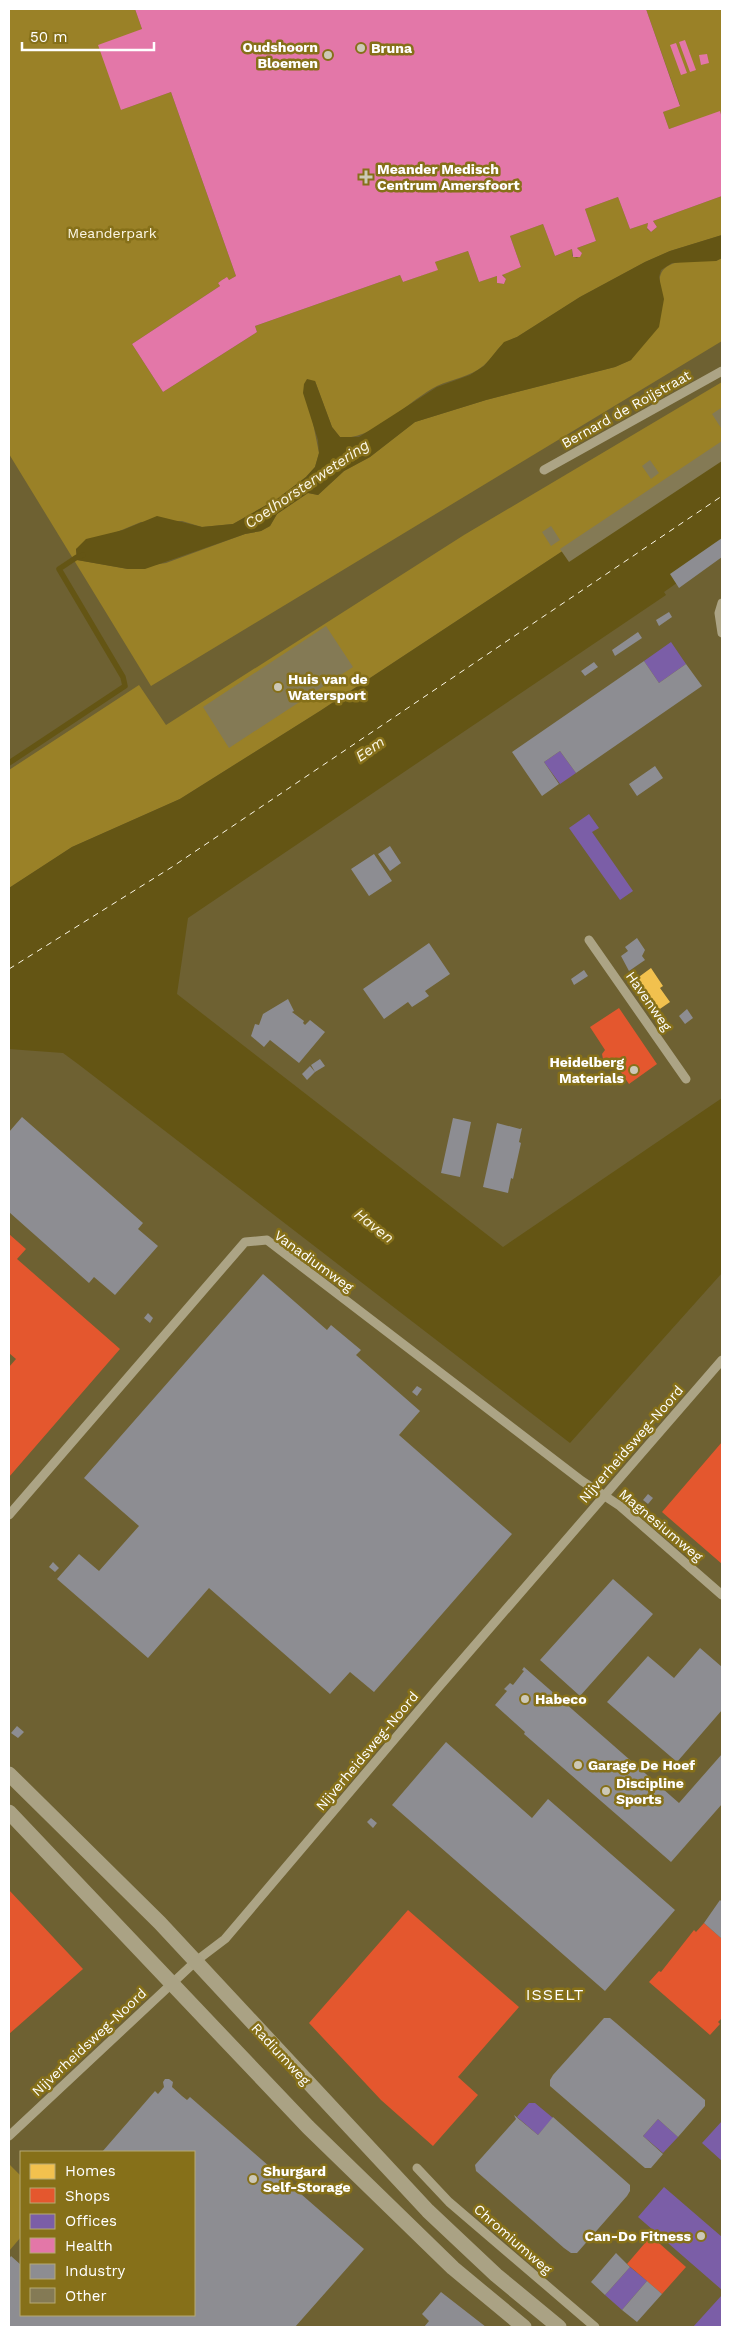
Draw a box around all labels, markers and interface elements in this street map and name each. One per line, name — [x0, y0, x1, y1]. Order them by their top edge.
scale bar — [22, 20, 155, 52]
text: 50 m — [30, 28, 67, 46]
place label: Oudshoorn Bloemen — [243, 39, 318, 71]
place label: Bruna — [371, 40, 413, 56]
marker: Bruna — [355, 42, 367, 54]
marker: Oudshoorn Bloemen — [322, 49, 334, 61]
place label: Meander Medisch Centrum Amersfoort — [377, 161, 520, 193]
marker: Meander Medisch Centrum Amersfoort — [359, 170, 373, 184]
park label: Meanderpark — [67, 225, 157, 241]
street label: Bernard de Roijstraat — [559, 367, 694, 451]
water label: Coelhorsterwetering — [241, 436, 373, 532]
place label: Huis van de Watersport — [288, 671, 368, 703]
marker: Huis van de Watersport — [272, 681, 284, 693]
water label: Eem — [352, 733, 388, 765]
street label: Havenweg — [623, 968, 676, 1034]
place label: Heidelberg Materials — [549, 1054, 625, 1086]
marker: Heidelberg Materials — [628, 1064, 640, 1076]
water label: Haven — [351, 1205, 397, 1247]
street label: Vanadiumweg — [271, 1227, 357, 1295]
street label: Nijverheidsweg-Noord — [576, 1382, 686, 1506]
street label: Magnesiumweg — [616, 1485, 706, 1565]
street label: Nijverheidsweg-Noord — [313, 1688, 421, 1814]
place label: Habeco — [535, 1691, 587, 1707]
marker: Habeco — [519, 1693, 531, 1705]
place label: Garage De Hoef — [588, 1757, 695, 1773]
marker: Garage De Hoef — [572, 1759, 584, 1771]
place label: Discipline Sports — [616, 1775, 684, 1807]
marker: Discipline Sports — [600, 1785, 612, 1797]
street label: Nijverheidsweg-Noord — [29, 1985, 149, 2099]
district label: ISSELT — [526, 1985, 584, 2004]
street label: Radiumweg — [248, 2020, 314, 2089]
legend — [20, 2151, 195, 2316]
text: Homes — [65, 2162, 116, 2180]
place label: Shurgard Self-Storage — [263, 2163, 351, 2195]
marker: Shurgard Self-Storage — [247, 2173, 259, 2185]
text: Shops — [65, 2187, 110, 2205]
street label: Chromiumweg — [471, 2201, 556, 2278]
text: Offices — [65, 2212, 117, 2230]
place label: Can-Do Fitness — [584, 2228, 692, 2244]
marker: Can-Do Fitness — [695, 2230, 707, 2242]
text: Health — [65, 2237, 113, 2255]
text: Industry — [65, 2262, 126, 2280]
text: Other — [65, 2287, 107, 2305]

